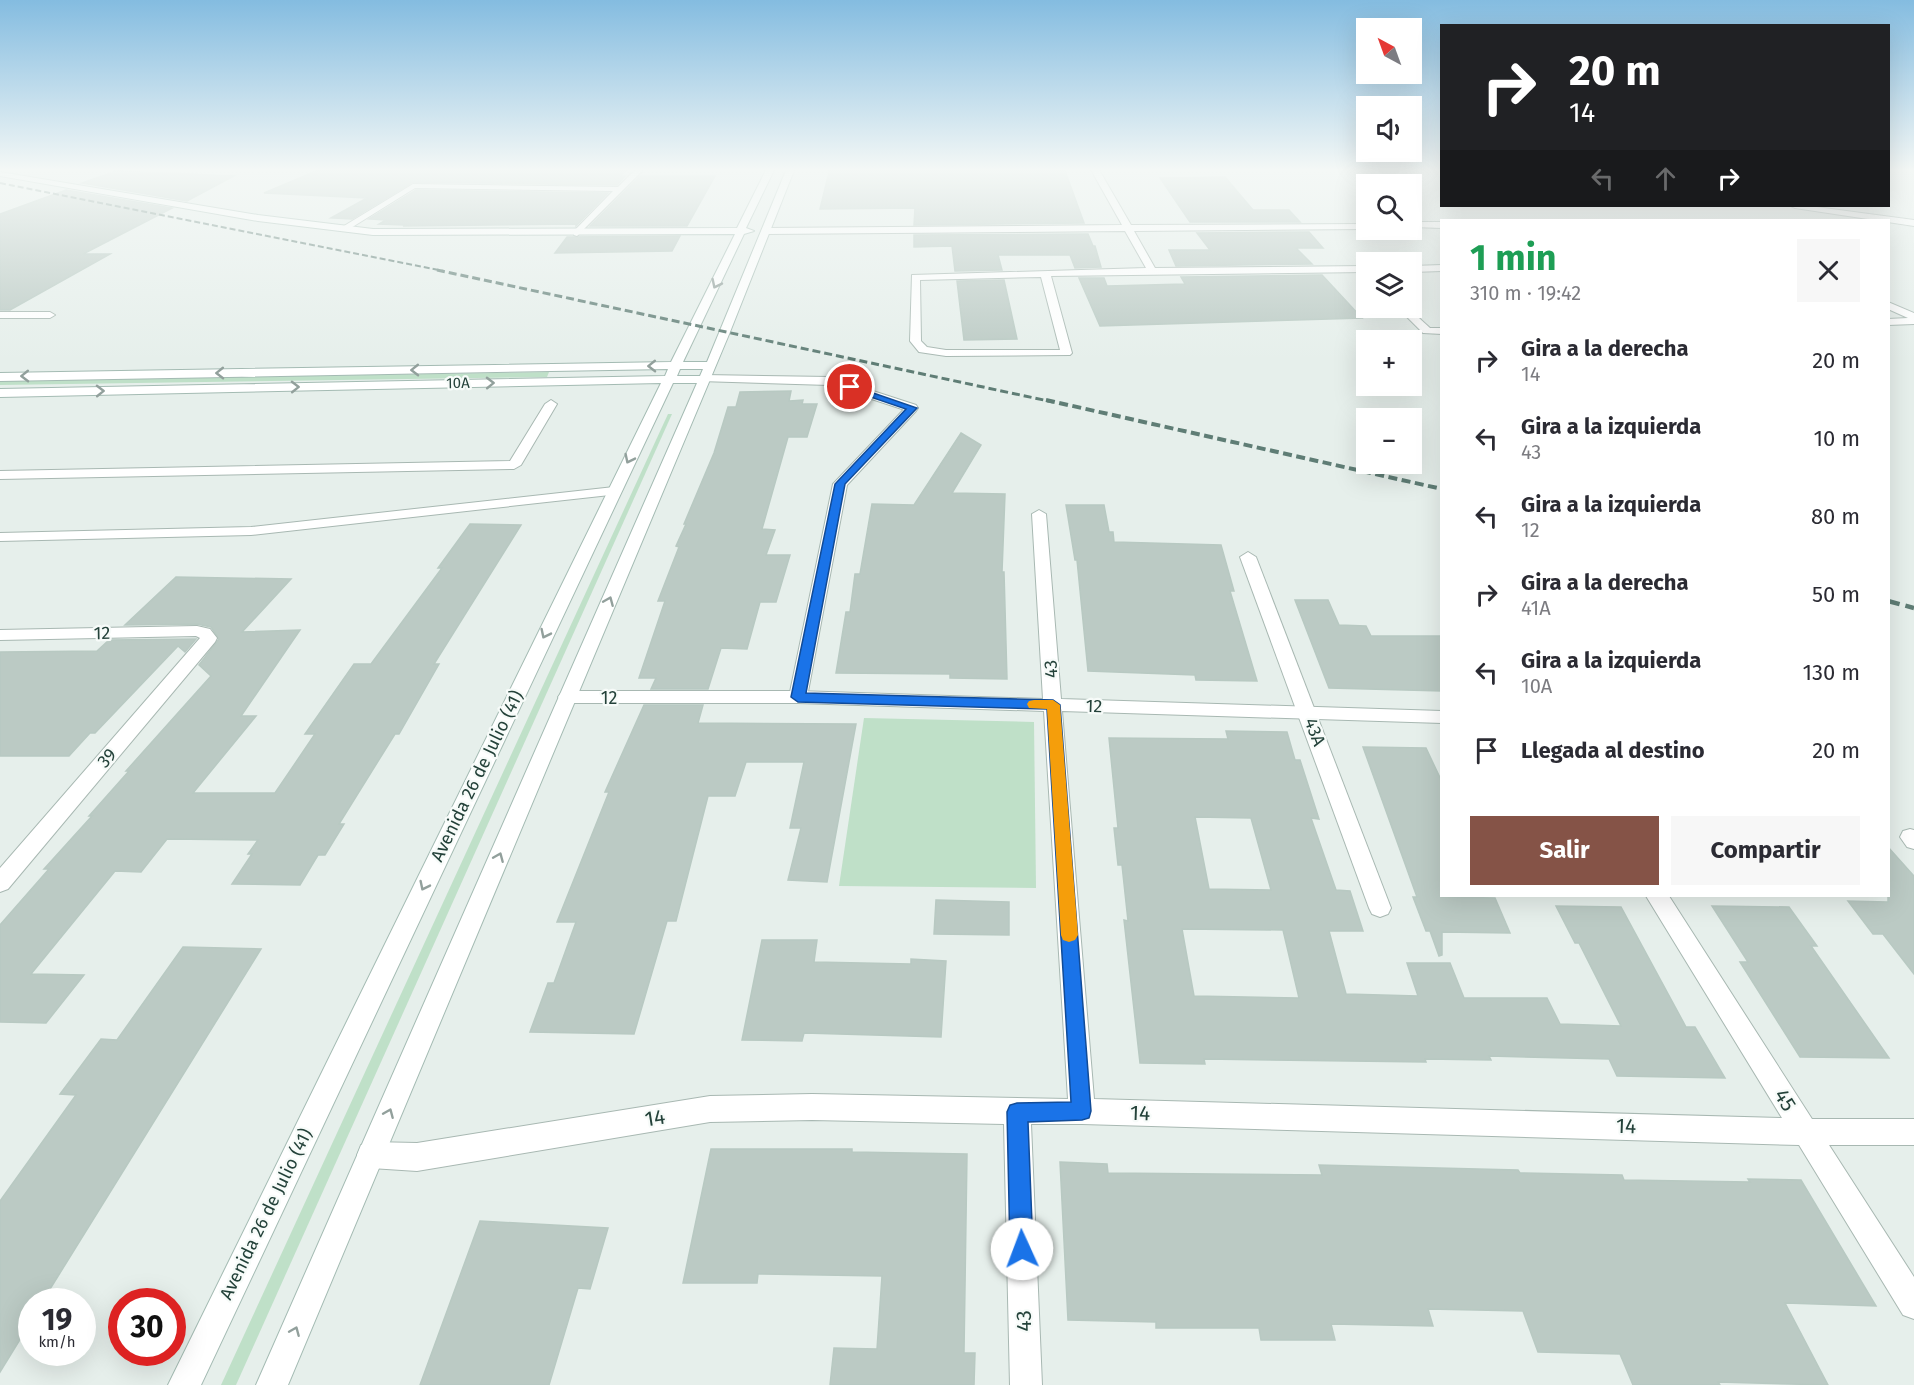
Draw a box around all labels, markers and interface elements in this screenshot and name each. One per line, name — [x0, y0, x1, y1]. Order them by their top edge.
north arrow — [1356, 18, 1422, 84]
map controls — [1356, 18, 1422, 474]
text: 20 m — [1569, 46, 1661, 96]
icon: right — [1470, 48, 1548, 126]
button: sound — [1356, 96, 1422, 162]
text: 14 — [1569, 97, 1595, 129]
icon: left — [1586, 162, 1619, 195]
icon: ahead — [1649, 162, 1682, 195]
icon: right — [1712, 162, 1745, 195]
button: search — [1356, 174, 1422, 240]
text: 1 min — [1470, 236, 1557, 280]
button: close — [1797, 239, 1860, 302]
button: layers — [1356, 252, 1422, 318]
one-way arrow — [712, 277, 723, 288]
text: 310 m · 19:42 — [1470, 281, 1581, 305]
button: + — [1356, 330, 1422, 396]
text: Gira a la derecha — [1521, 335, 1689, 362]
icon: right — [1470, 344, 1503, 377]
text: 20 m — [1812, 347, 1860, 374]
one-way arrow — [647, 360, 656, 372]
pin — [824, 361, 875, 412]
text: 14 — [1521, 362, 1540, 386]
one-way arrow — [410, 363, 419, 376]
one-way arrow — [215, 367, 224, 379]
one-way arrow — [20, 370, 29, 382]
icon: arrive — [833, 370, 866, 403]
street label: 10A — [446, 374, 470, 392]
one-way arrow — [486, 376, 495, 389]
one-way arrow — [291, 381, 300, 393]
one-way arrow — [96, 385, 105, 397]
button: − — [1356, 408, 1422, 474]
text: Gira a la izquierda — [1521, 413, 1701, 440]
icon: left — [1470, 422, 1503, 455]
text: 10 m — [1814, 425, 1860, 452]
text: 43 — [1521, 440, 1541, 464]
one-way arrow — [625, 452, 637, 463]
text: Gira a la izquierda — [1521, 491, 1701, 518]
icon: left — [1470, 500, 1503, 533]
text: 80 m — [1811, 503, 1860, 530]
text: 12 — [1521, 518, 1540, 542]
text: Gira a la derecha — [1521, 569, 1689, 596]
icon: right — [1470, 578, 1503, 611]
text: 50 m — [1812, 581, 1860, 608]
one-way arrow — [601, 596, 613, 607]
text: 41A — [1521, 596, 1551, 620]
street label: 12 — [93, 622, 111, 644]
one-way arrow — [540, 628, 552, 639]
text: Gira a la izquierda — [1521, 647, 1701, 674]
icon: left — [1470, 656, 1503, 689]
street label: 43 — [1039, 659, 1063, 679]
text: 130 m — [1803, 659, 1860, 686]
text: 10A — [1521, 674, 1552, 698]
street label: Avenida 26 de Julio (41) — [426, 687, 528, 865]
street label: 12 — [601, 687, 617, 709]
street label: 12 — [1085, 695, 1103, 717]
street label: 43A — [1300, 715, 1331, 750]
icon: arrive — [1470, 734, 1503, 767]
text: Llegada al destino — [1521, 737, 1705, 764]
text: 20 m — [1812, 737, 1860, 764]
street label: 39 — [93, 744, 121, 772]
button: Salir — [1470, 816, 1659, 885]
button: Compartir — [1671, 816, 1860, 885]
one-way arrow — [491, 852, 503, 863]
one-way arrow — [419, 879, 431, 890]
street label: 45 — [1768, 1084, 1802, 1116]
street label: 14 — [1129, 1100, 1151, 1126]
street label: 14 — [643, 1104, 667, 1132]
one-way arrow — [381, 1109, 393, 1120]
street label: 14 — [1615, 1113, 1637, 1139]
street label: Avenida 26 de Julio (41) — [215, 1125, 317, 1303]
position arrow — [990, 1217, 1054, 1281]
speed limit sign: 30 — [108, 1288, 186, 1366]
text: 19 — [42, 1302, 72, 1338]
street label: 43 — [1011, 1310, 1037, 1332]
one-way arrow — [288, 1327, 300, 1338]
text: km/h — [38, 1333, 76, 1351]

